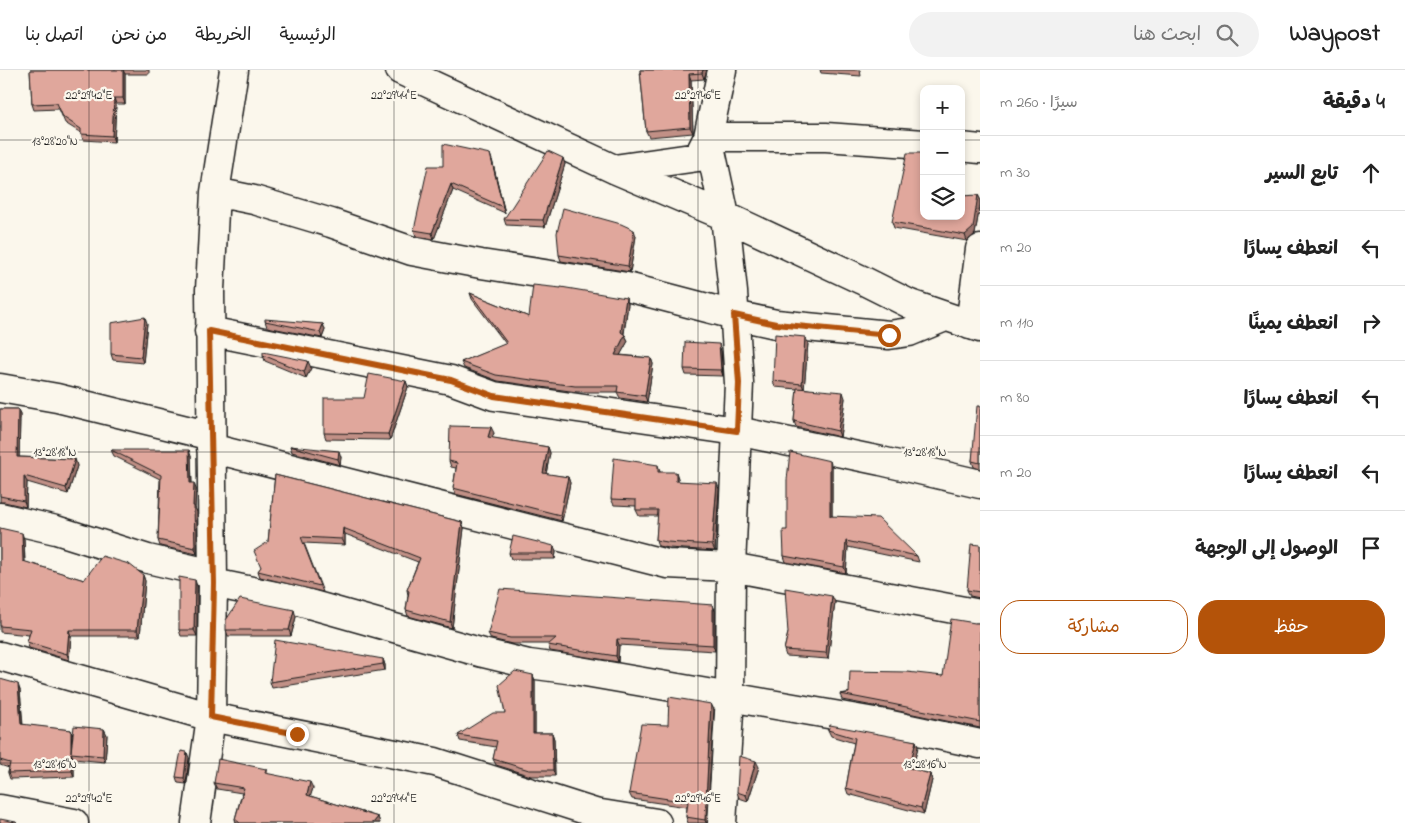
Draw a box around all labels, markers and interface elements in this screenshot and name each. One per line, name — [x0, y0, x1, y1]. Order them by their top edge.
search box — [909, 12, 1259, 57]
text: Waypost — [1289, 17, 1380, 52]
icon: search — [1213, 21, 1241, 49]
text: ابحث هنا — [1133, 22, 1201, 49]
text: اتصل بنا — [25, 23, 83, 49]
text: من نحن — [111, 23, 167, 49]
text: الخريطة — [195, 23, 251, 49]
text: الرئيسية — [279, 23, 336, 49]
map controls — [920, 85, 965, 220]
button: + — [920, 85, 965, 130]
text: 22°29'42"E — [66, 87, 112, 105]
text: 22°29'44"E — [371, 87, 417, 105]
text: 22°29'46"E — [675, 87, 721, 105]
text: 4 دقيقة — [1323, 88, 1385, 118]
text: سيرًا · 260 m — [1000, 91, 1078, 115]
button: − — [920, 130, 965, 175]
text: 13°28'20"N — [32, 133, 78, 151]
icon: ahead — [1357, 159, 1385, 187]
text: 30 m — [1000, 161, 1030, 185]
text: تابع السير — [1266, 161, 1338, 188]
button: layers — [920, 175, 965, 220]
icon: left — [1357, 234, 1385, 262]
text: 20 m — [1000, 236, 1031, 260]
text: انعطف يسارًا — [1243, 236, 1338, 263]
icon: right — [1357, 309, 1385, 337]
text: 110 m — [1000, 311, 1034, 335]
text: انعطف يمينًا — [1248, 311, 1338, 338]
route start — [878, 324, 901, 347]
icon: left — [1357, 384, 1385, 412]
text: 80 m — [1000, 386, 1029, 410]
text: انعطف يسارًا — [1243, 386, 1338, 413]
text: 13°28'18"N — [34, 444, 76, 462]
text: 13°28'18"N — [904, 444, 946, 462]
icon: left — [1357, 459, 1385, 487]
text: 20 m — [1000, 461, 1031, 485]
text: انعطف يسارًا — [1243, 461, 1338, 488]
icon: arrive — [1357, 534, 1385, 562]
text: الوصول إلى الوجهة — [1195, 536, 1338, 563]
button: مشاركة — [1000, 600, 1188, 654]
button: حفظ — [1198, 600, 1385, 654]
route end — [286, 723, 309, 746]
text: 13°28'16"N — [33, 756, 77, 774]
text: 13°28'16"N — [903, 756, 947, 774]
text: 22°29'42"E — [66, 790, 112, 808]
text: 22°29'44"E — [371, 790, 417, 808]
text: 22°29'46"E — [675, 790, 721, 808]

